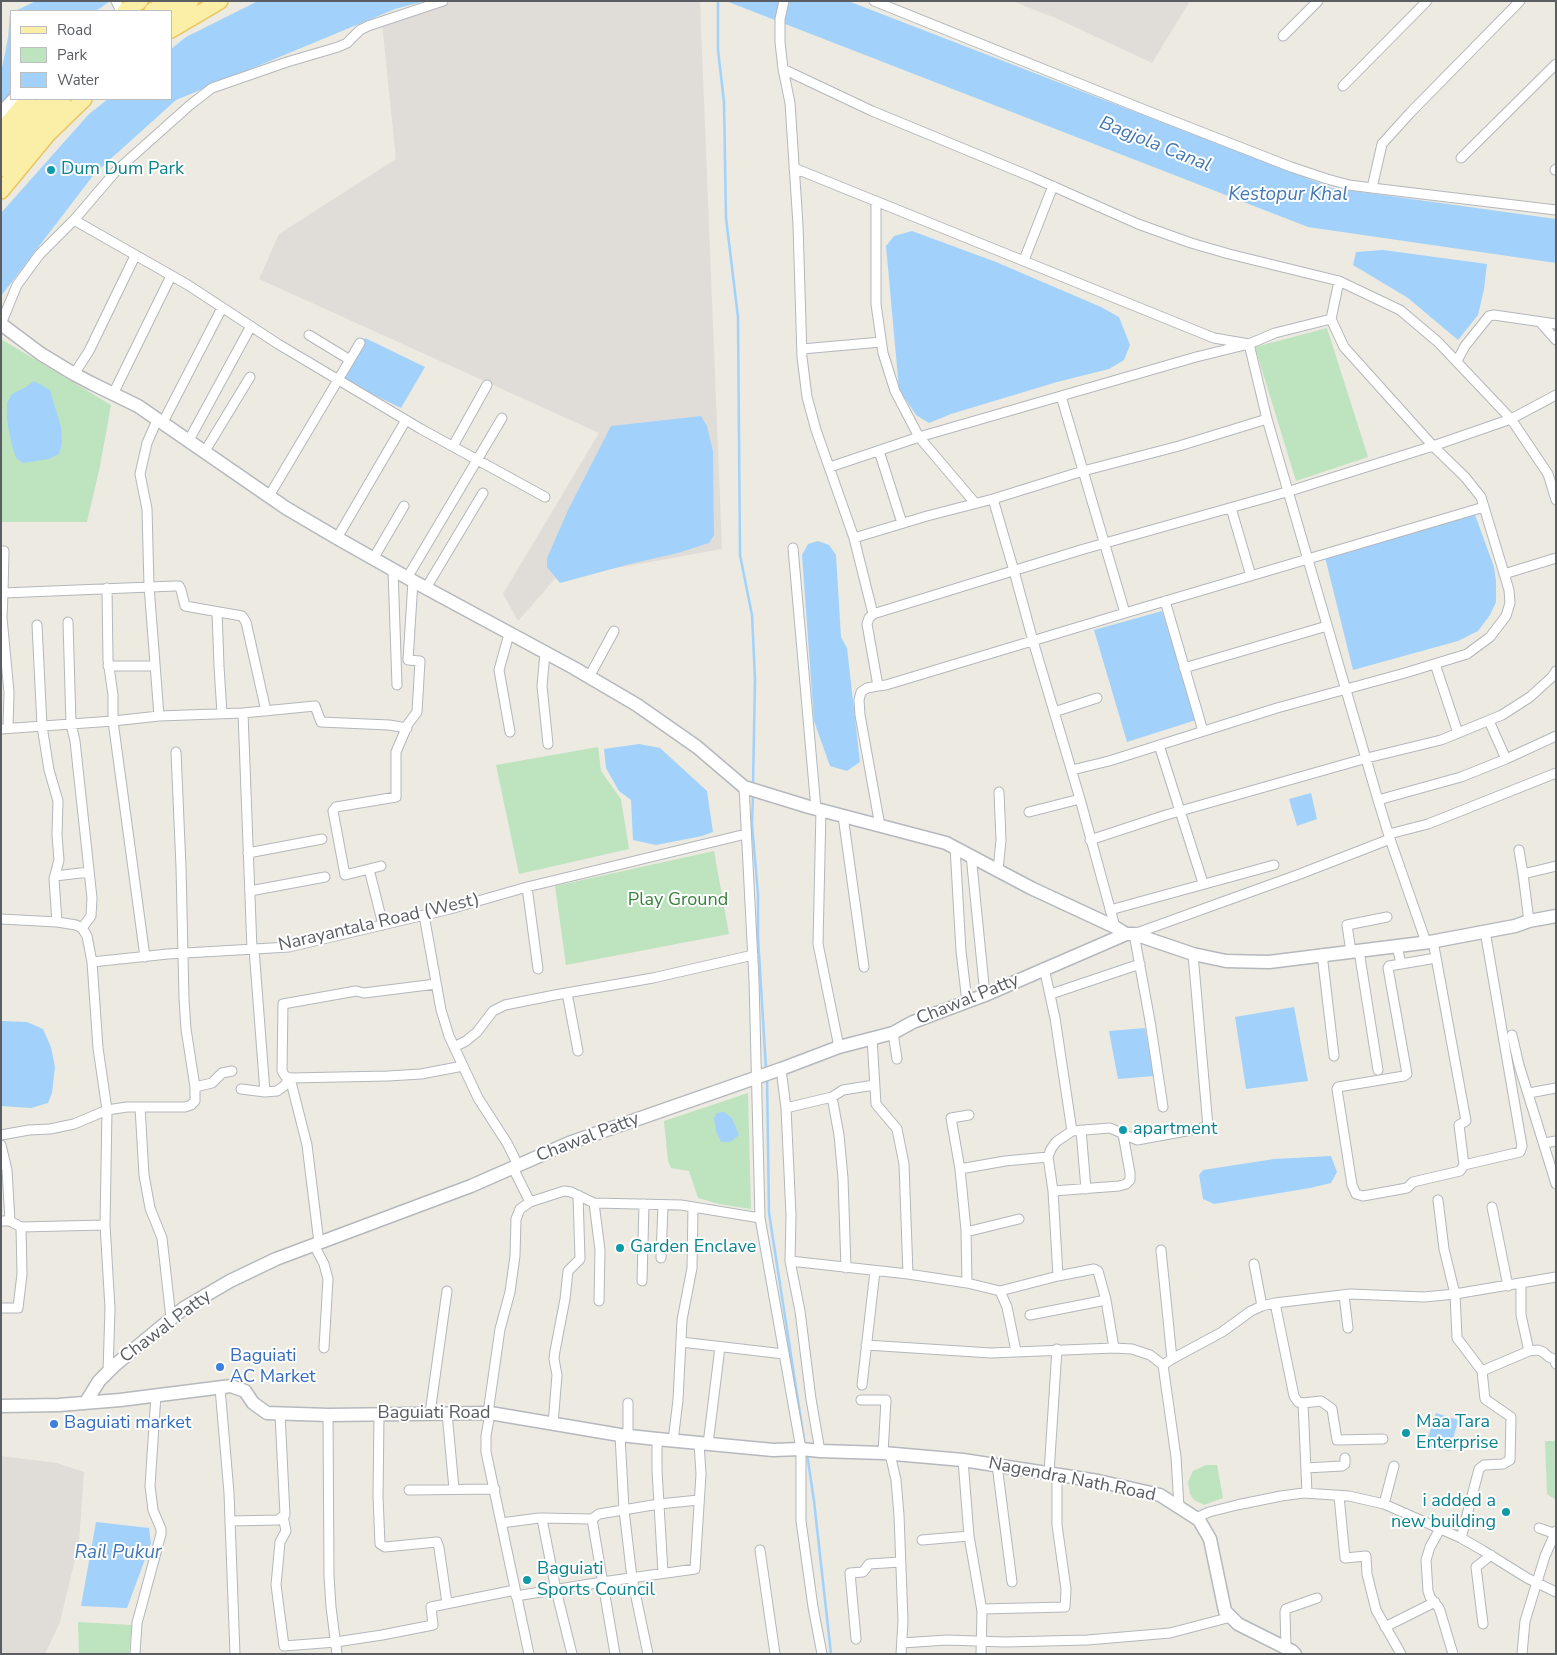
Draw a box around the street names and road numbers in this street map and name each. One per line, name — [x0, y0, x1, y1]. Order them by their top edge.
street label: Narayantala Road (West) — [276, 889, 482, 957]
street label: Chawal Patty — [914, 970, 1022, 1030]
street label: Chawal Patty — [533, 1108, 643, 1168]
street label: Chawal Patty — [116, 1286, 216, 1368]
street label: Baguiati Road — [377, 1403, 491, 1425]
street label: Nagendra Nath Road — [986, 1453, 1158, 1507]

